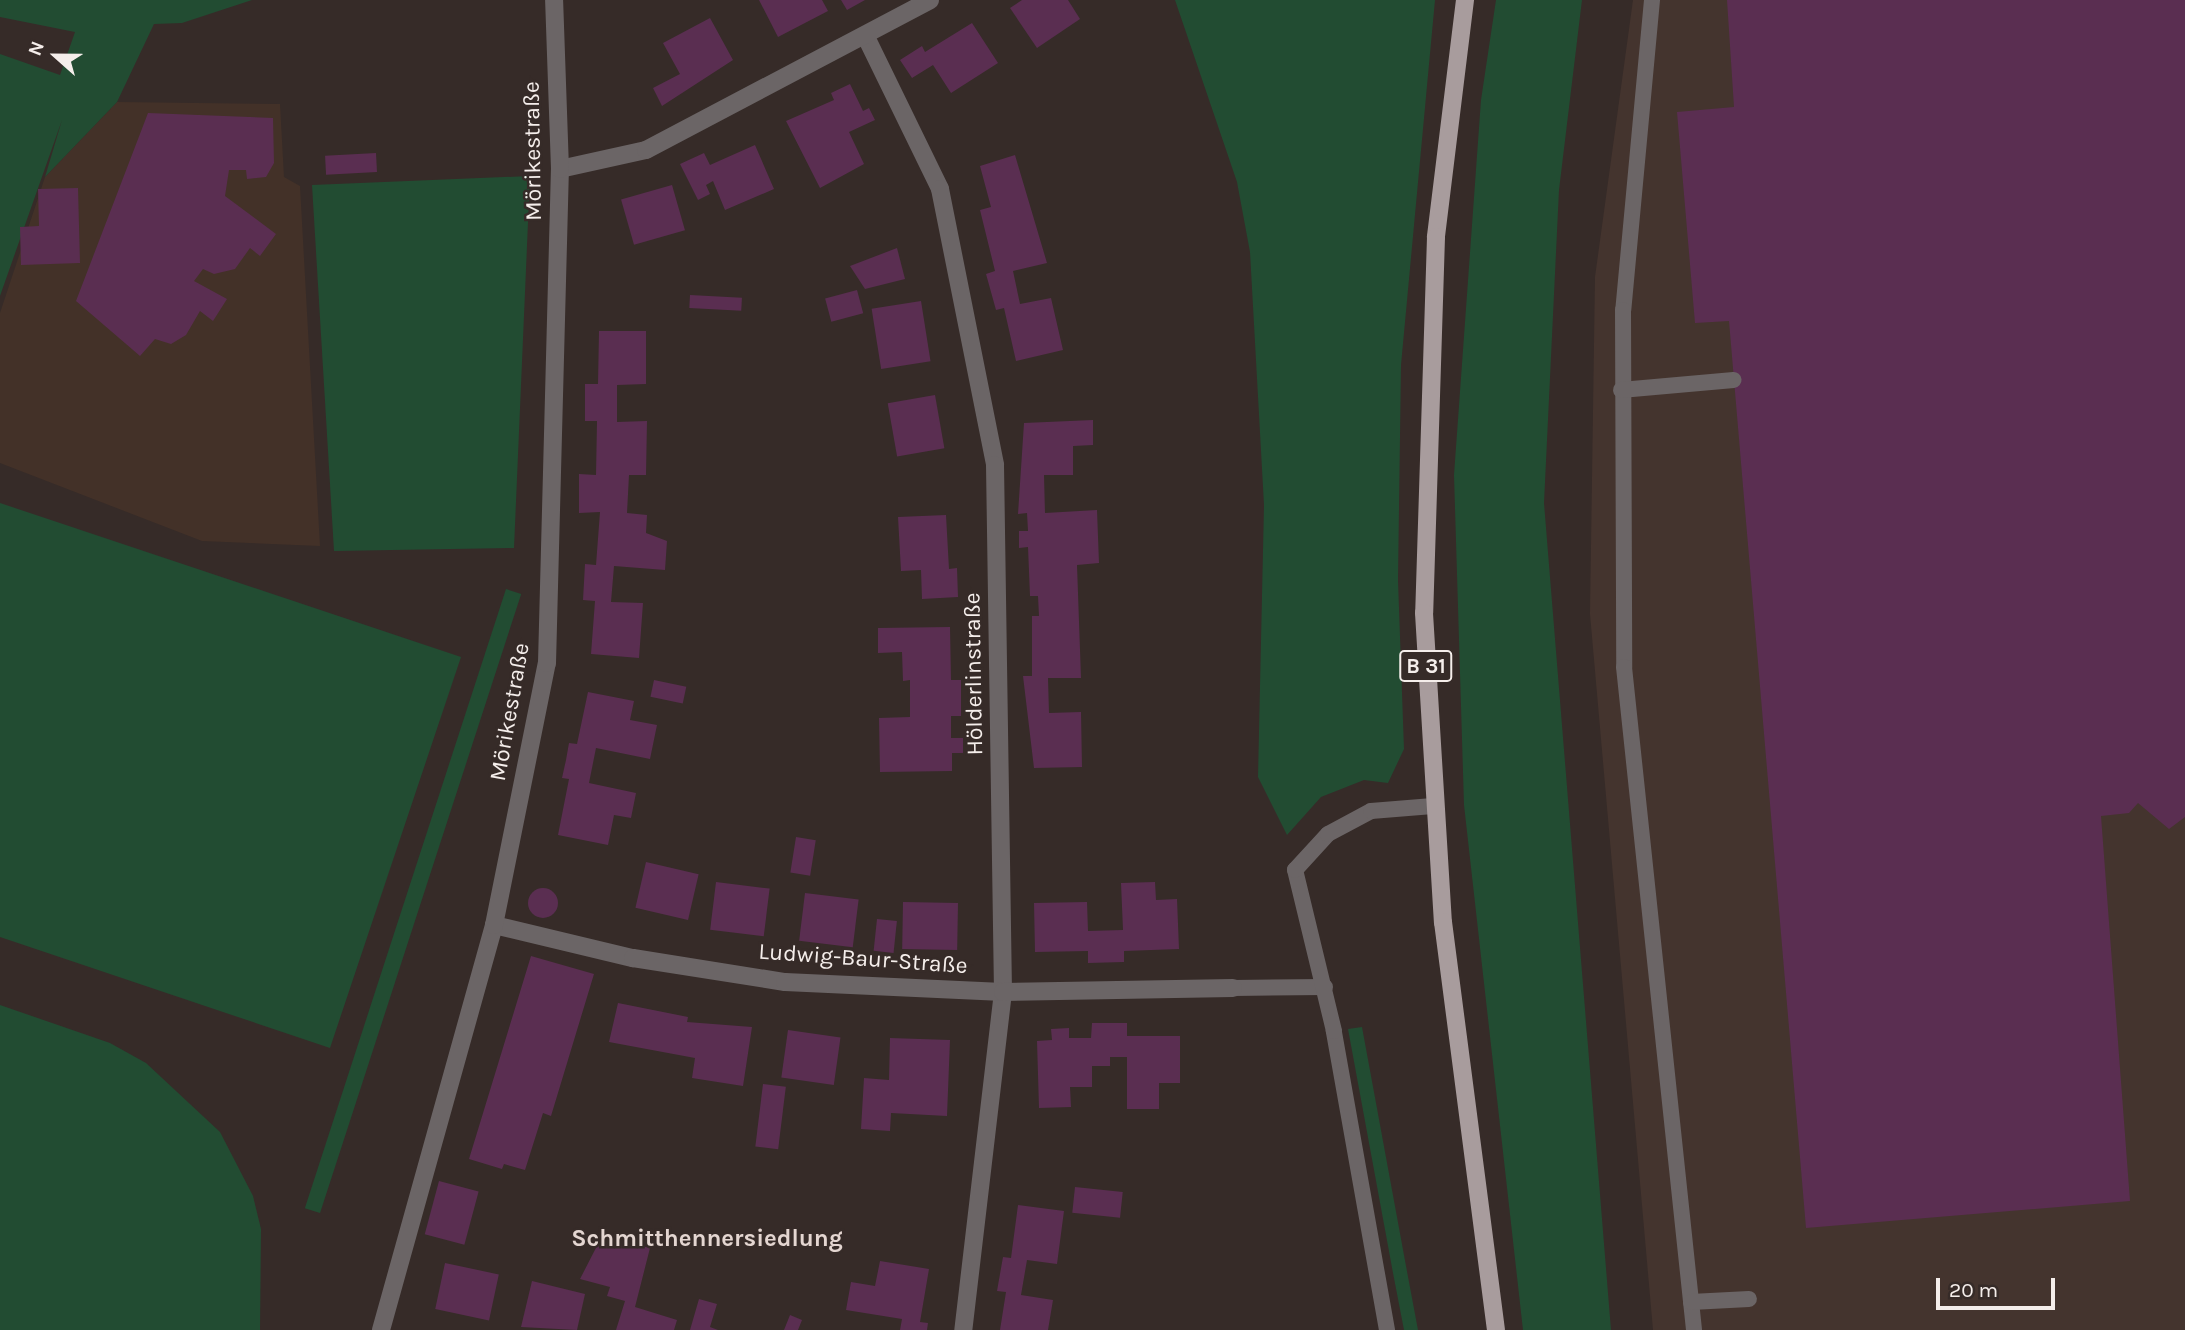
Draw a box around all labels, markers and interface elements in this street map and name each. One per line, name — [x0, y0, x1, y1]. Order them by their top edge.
north arrow — [21, 21, 91, 91]
text: N — [24, 38, 49, 59]
street label: Mörikestraße — [518, 81, 548, 221]
street label: Hölderlinstraße — [959, 592, 989, 756]
street label: Mörikestraße — [484, 641, 536, 783]
road number: B 31 — [1398, 648, 1454, 684]
street label: Ludwig-Baur-Straße — [758, 938, 968, 980]
district label: Schmitthennersiedlung — [571, 1225, 843, 1253]
scale bar — [1940, 1264, 2059, 1308]
text: 20 m — [1949, 1278, 1998, 1302]

